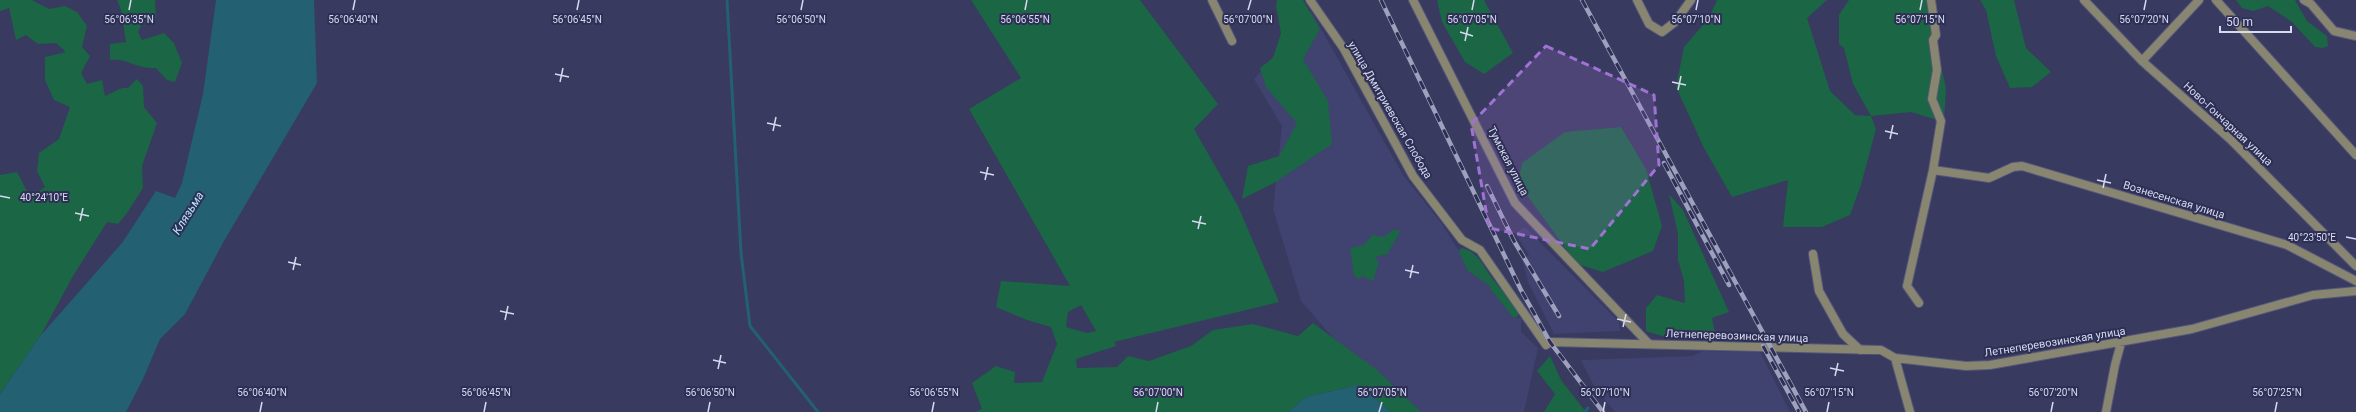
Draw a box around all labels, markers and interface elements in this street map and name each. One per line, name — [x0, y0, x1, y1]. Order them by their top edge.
scale bar — [2220, 8, 2291, 34]
text: 56°06'35"N — [104, 14, 154, 25]
text: 56°06'40"N — [328, 14, 378, 25]
text: 56°06'45"N — [552, 14, 602, 25]
text: 56°06'50"N — [776, 14, 826, 25]
text: 56°06'55"N — [1000, 14, 1050, 25]
text: 56°07'00"N — [1223, 14, 1273, 25]
text: 56°07'05"N — [1447, 14, 1497, 25]
text: 56°07'10"N — [1671, 14, 1721, 25]
text: 56°07'15"N — [1895, 14, 1945, 25]
text: 56°07'20"N — [2119, 14, 2169, 25]
text: 50 m — [2226, 15, 2253, 29]
street label: улица Дмитриевская Слобода — [1345, 39, 1435, 181]
street label: Ново-Гончарная улица — [2181, 79, 2275, 169]
street label: Тумская улица — [1485, 124, 1531, 198]
street label: Вознесенская улица — [2122, 178, 2226, 222]
water label: Клязьма — [169, 189, 207, 237]
text: 40°24'10"E — [20, 192, 68, 203]
text: 40°23'50"E — [2288, 232, 2336, 243]
street label: Летнеперевозинская улица — [1984, 324, 2127, 360]
street label: Летнеперевозинская улица — [1665, 327, 1809, 345]
text: 56°06'40"N — [237, 387, 287, 398]
text: 56°06'45"N — [461, 387, 511, 398]
text: 56°06'50"N — [685, 387, 735, 398]
text: 56°06'55"N — [909, 387, 959, 398]
text: 56°07'00"N — [1133, 387, 1183, 398]
text: 56°07'05"N — [1357, 387, 1407, 398]
text: 56°07'10"N — [1580, 387, 1630, 398]
text: 56°07'15"N — [1804, 387, 1854, 398]
text: 56°07'20"N — [2028, 387, 2078, 398]
text: 56°07'25"N — [2252, 387, 2302, 398]

